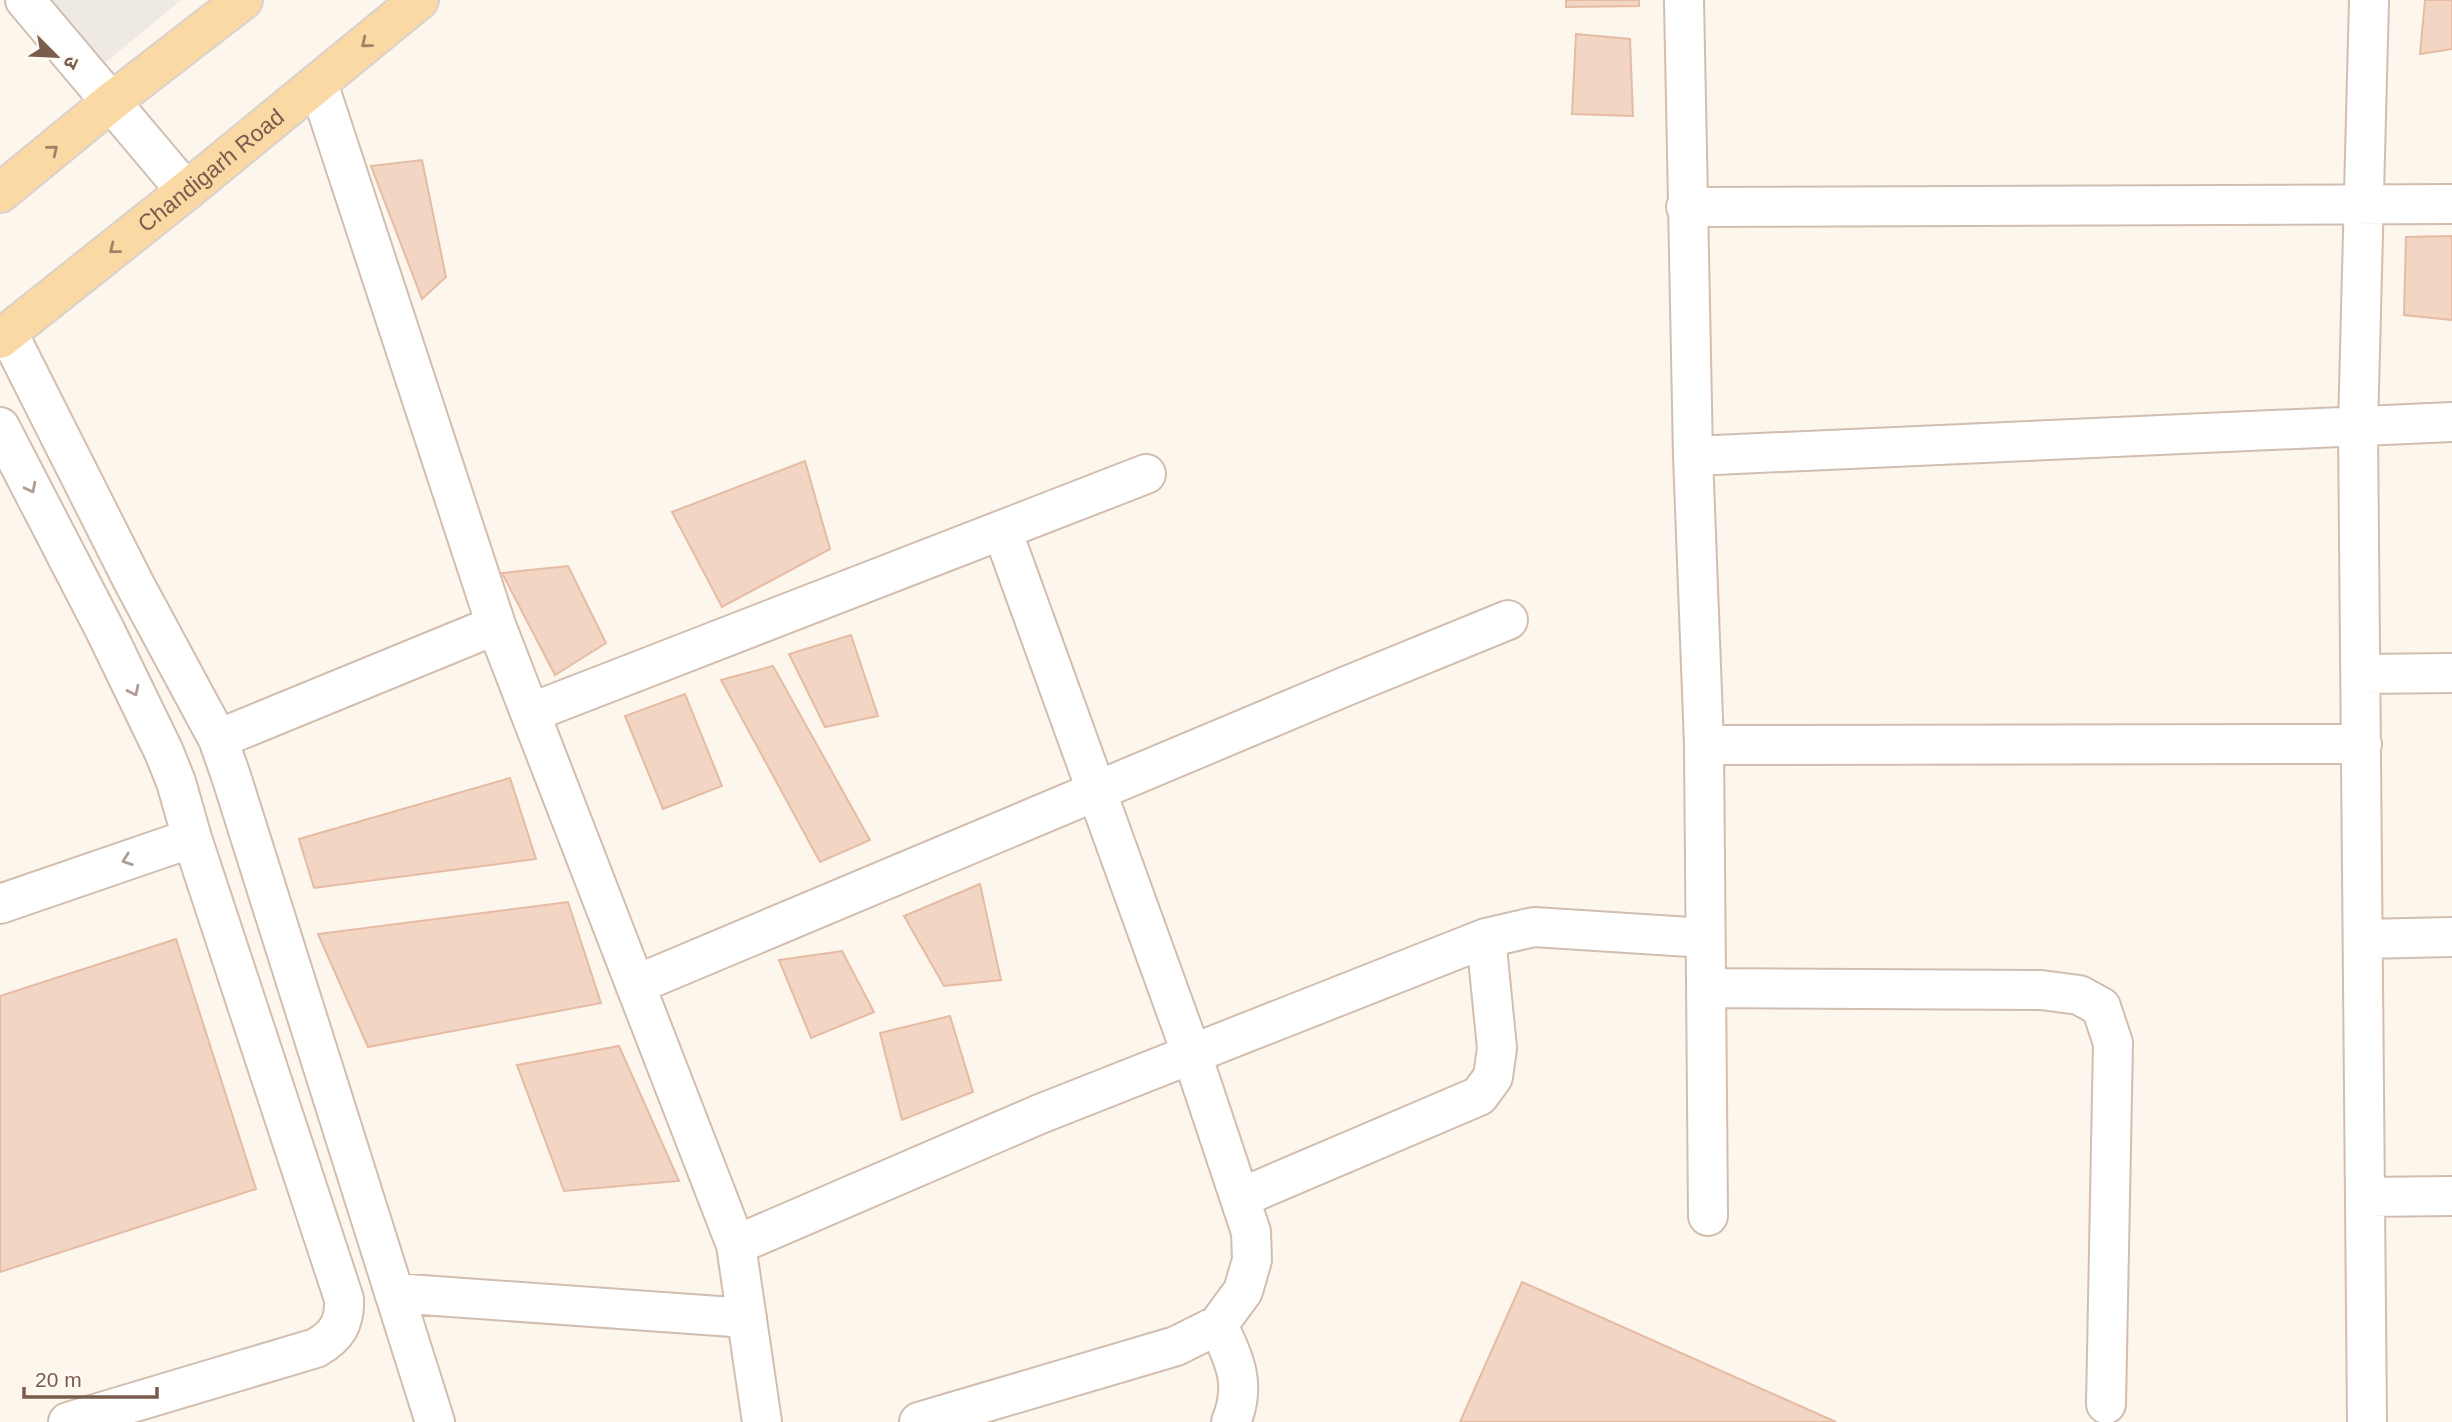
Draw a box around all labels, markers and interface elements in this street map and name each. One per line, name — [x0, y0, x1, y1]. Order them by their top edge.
north arrow — [21, 21, 91, 91]
one-way arrow — [362, 35, 374, 48]
text: उ — [59, 53, 83, 73]
street label: Chandigarh Road — [133, 103, 289, 237]
one-way arrow — [44, 146, 57, 158]
one-way arrow — [109, 240, 122, 253]
one-way arrow — [23, 481, 37, 493]
one-way arrow — [126, 684, 140, 696]
one-way arrow — [121, 852, 133, 867]
scale bar — [24, 1356, 158, 1400]
text: 20 m — [35, 1368, 82, 1391]

